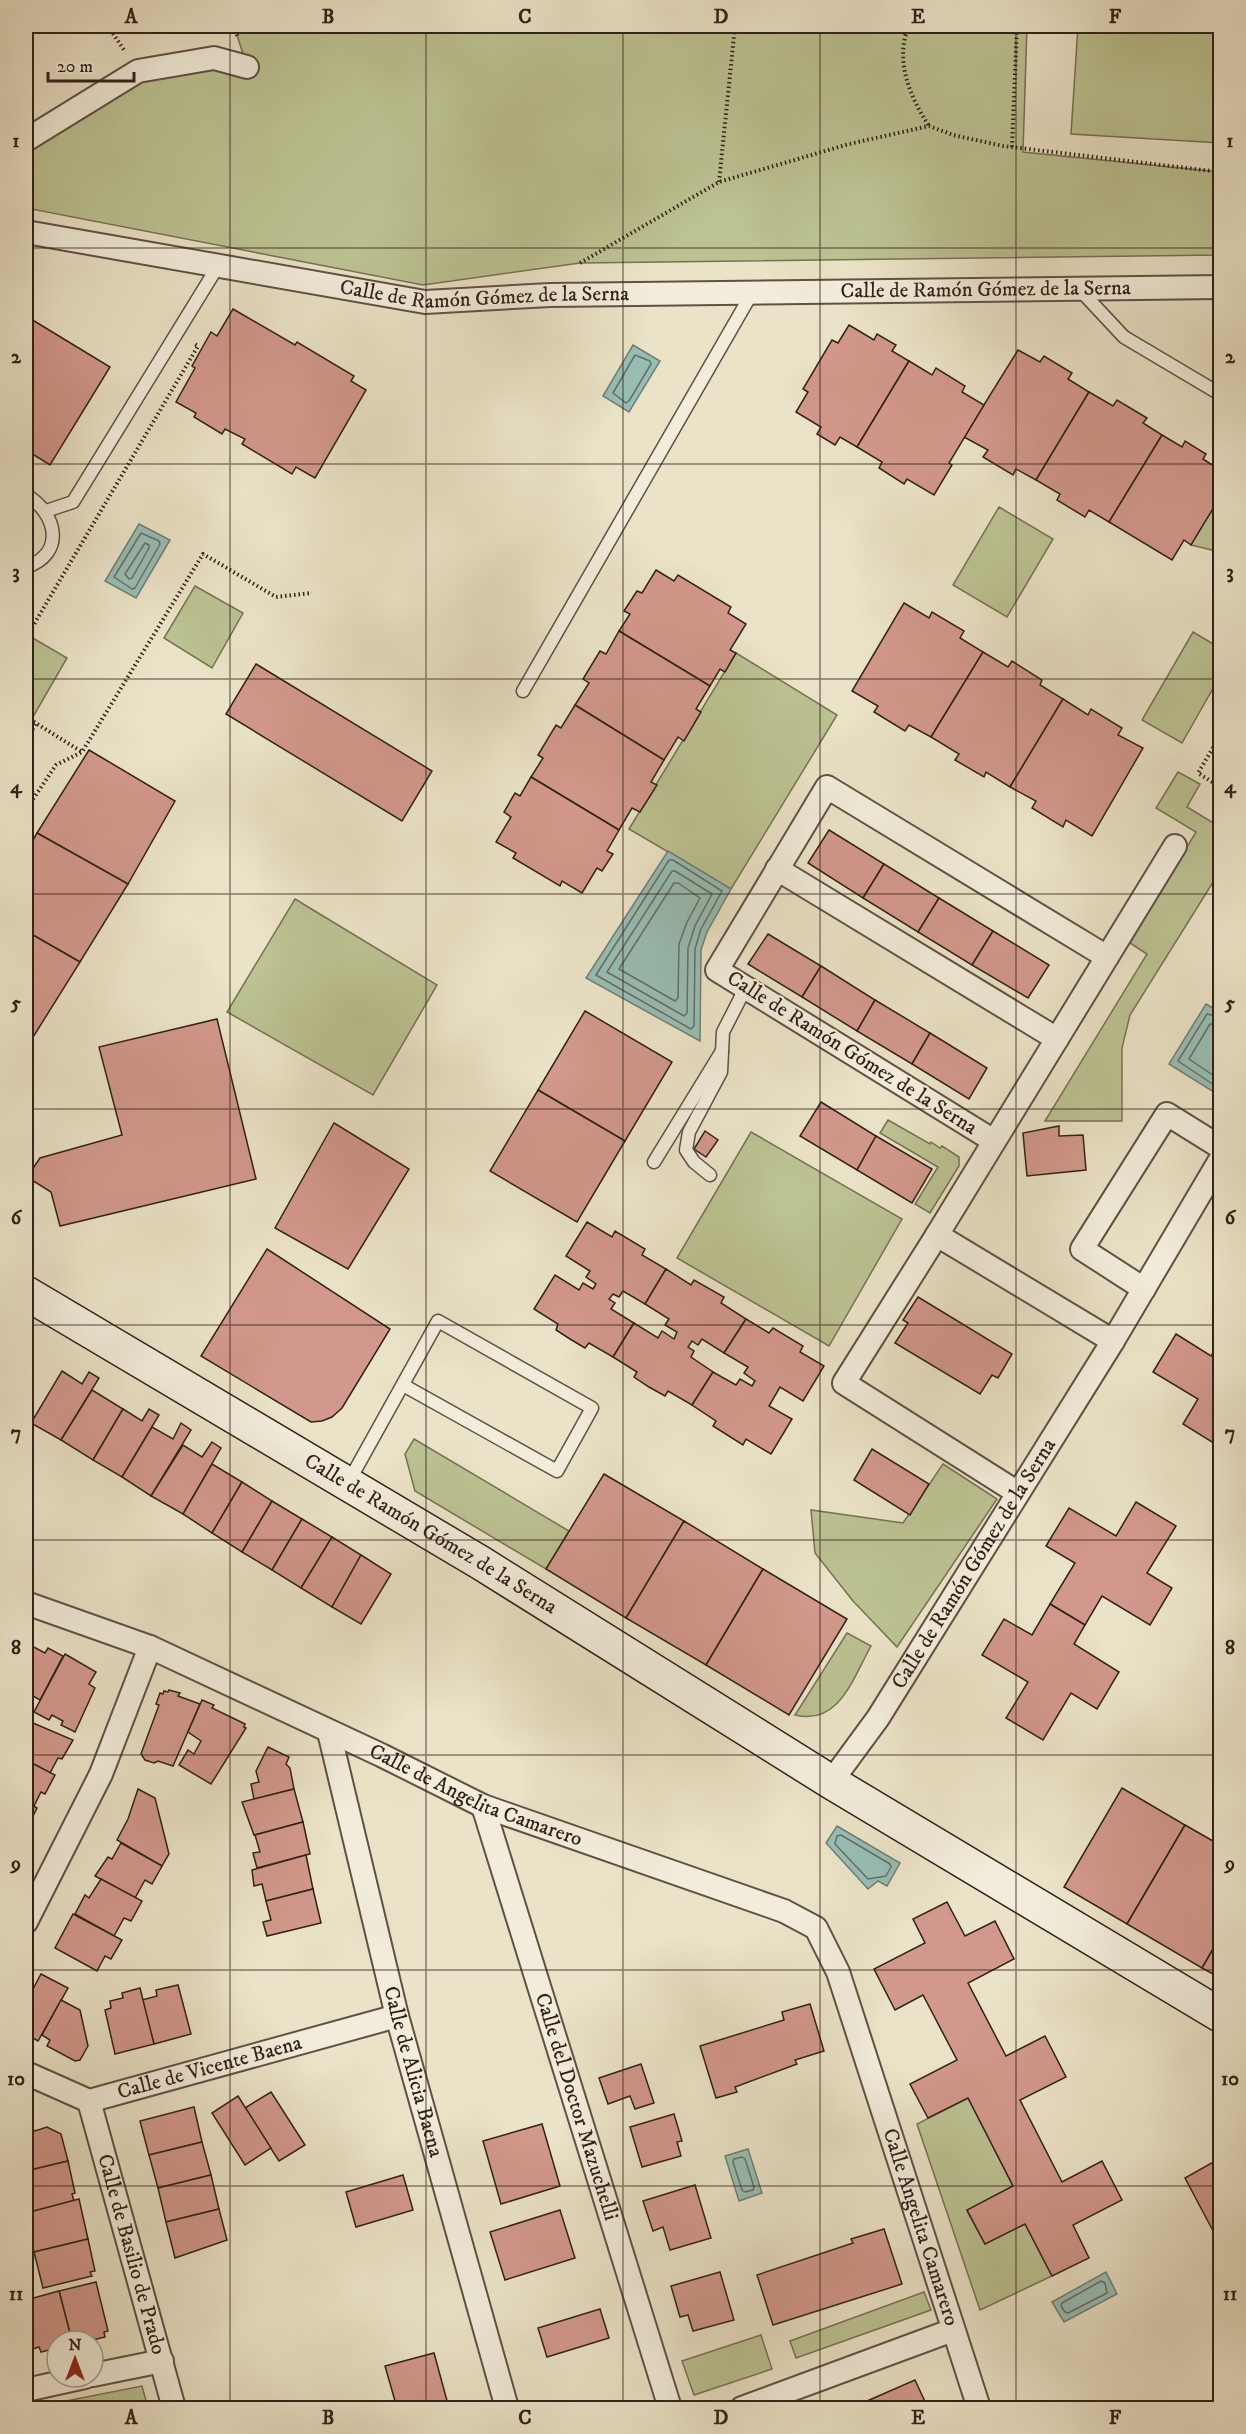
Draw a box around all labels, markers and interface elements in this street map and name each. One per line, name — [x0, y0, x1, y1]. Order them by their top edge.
text: A — [124, 5, 139, 30]
text: B — [322, 5, 334, 30]
text: C — [518, 5, 532, 30]
text: D — [714, 5, 729, 30]
text: E — [911, 5, 925, 30]
text: F — [1109, 5, 1122, 30]
scale bar — [48, 45, 134, 83]
text: 20 m — [57, 56, 93, 78]
text: 1 — [12, 129, 20, 154]
text: 1 — [1226, 129, 1234, 154]
street label: Calle de Ramón Gómez de la Serna — [338, 274, 629, 315]
street label: Calle de Ramón Gómez de la Serna — [840, 275, 1131, 305]
text: 2 — [11, 345, 22, 370]
text: 2 — [1225, 345, 1236, 370]
text: 3 — [12, 560, 20, 585]
text: 3 — [1226, 560, 1234, 585]
text: 4 — [10, 775, 23, 800]
text: 4 — [1224, 775, 1237, 800]
street label: Calle de Ramón Gómez de la Serna — [722, 965, 982, 1141]
text: 5 — [10, 991, 21, 1016]
text: 5 — [1224, 991, 1235, 1016]
text: 6 — [11, 1206, 23, 1231]
text: 6 — [1225, 1206, 1237, 1231]
text: 7 — [11, 1421, 21, 1446]
text: 7 — [1225, 1421, 1235, 1446]
street label: Calle de Ramón Gómez de la Serna — [886, 1434, 1062, 1694]
street label: Calle de Ramón Gómez de la Serna — [299, 1448, 562, 1620]
text: 8 — [11, 1636, 21, 1661]
text: 8 — [1225, 1636, 1235, 1661]
street label: Calle de Angelita Camarero — [365, 1738, 586, 1853]
text: 9 — [9, 1852, 21, 1877]
text: 9 — [1223, 1852, 1235, 1877]
street label: Calle de Alicia Baena — [377, 1984, 449, 2160]
street label: Calle del Doctor Mazuchelli — [529, 1990, 624, 2224]
street label: Calle de Vicente Baena — [114, 2030, 305, 2106]
text: 10 — [7, 2067, 25, 2092]
text: 10 — [1221, 2067, 1239, 2092]
street label: Calle Angelita Camarero — [876, 2125, 965, 2329]
street label: Calle de Basilio de Prado — [91, 2151, 172, 2357]
text: 11 — [9, 2282, 23, 2307]
text: 11 — [1223, 2282, 1237, 2307]
north arrow — [45, 2329, 105, 2389]
text: N — [68, 2335, 82, 2355]
text: A — [124, 2406, 139, 2431]
text: B — [322, 2406, 334, 2431]
text: C — [518, 2406, 532, 2431]
text: D — [714, 2406, 729, 2431]
text: E — [911, 2406, 925, 2431]
text: F — [1109, 2406, 1122, 2431]

